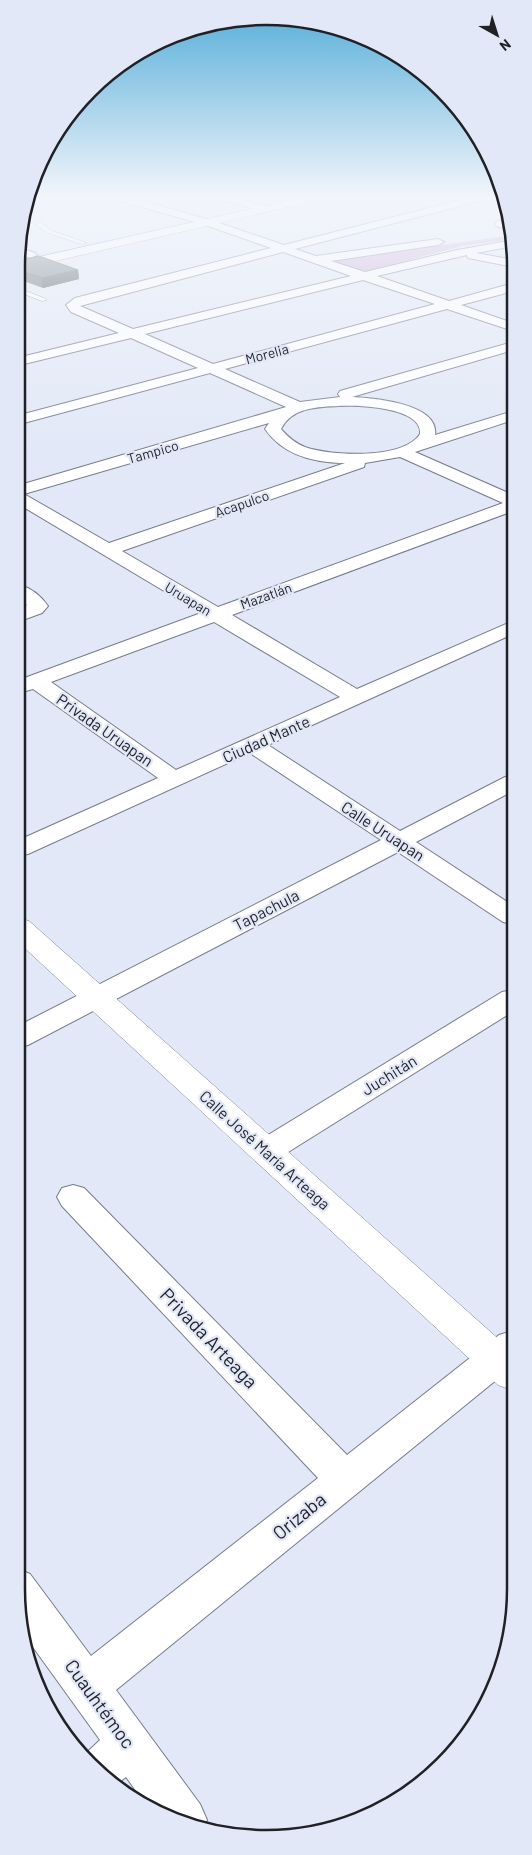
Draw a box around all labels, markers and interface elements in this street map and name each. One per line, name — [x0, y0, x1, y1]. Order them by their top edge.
north arrow — [472, 10, 522, 60]
text: N — [497, 36, 514, 55]
street label: Morelia — [243, 340, 290, 367]
street label: Tampico — [125, 436, 181, 467]
street label: Acapulco — [213, 486, 271, 521]
street label: Uruapan — [162, 578, 215, 619]
street label: Mazatlán — [238, 578, 294, 613]
street label: Privada Uruapan — [53, 689, 157, 770]
street label: Ciudad Mante — [219, 711, 312, 766]
street label: Calle Uruapan — [338, 797, 428, 865]
street label: Tapachula — [230, 885, 302, 934]
street label: Juchitán — [358, 1050, 420, 1099]
street label: Calle José María Arteaga — [196, 1086, 335, 1213]
street label: Privada Arteaga — [156, 1283, 263, 1393]
street label: Orizaba — [267, 1487, 330, 1544]
street label: Cuauhtémoc — [60, 1655, 140, 1753]

